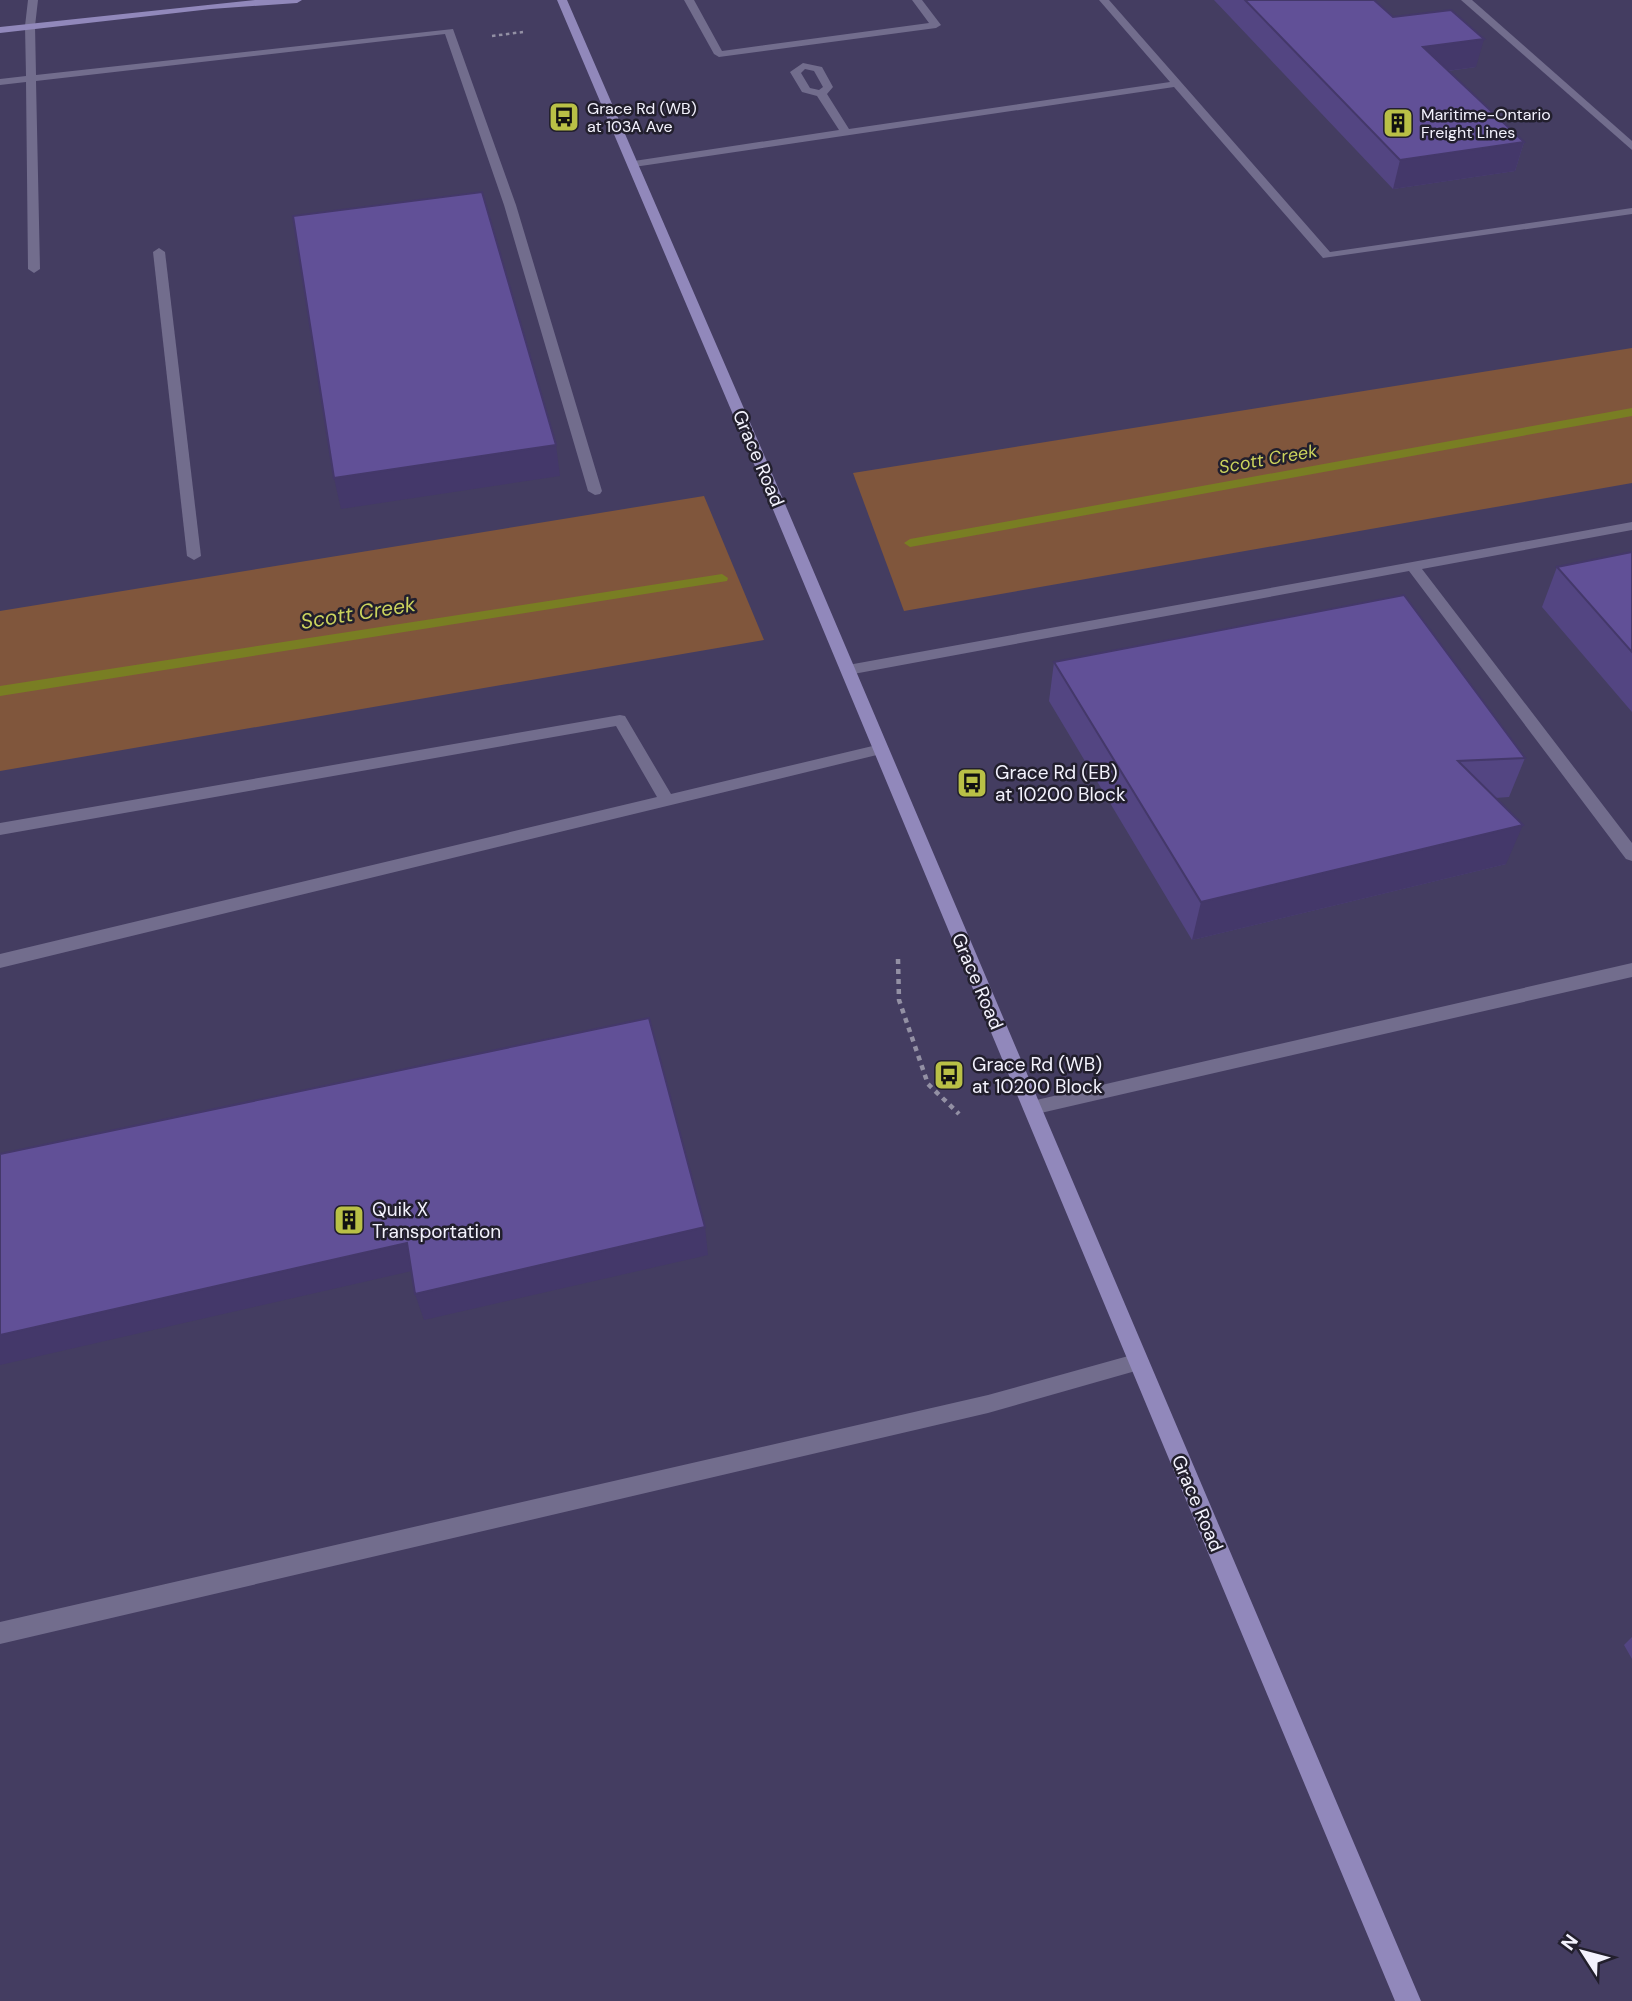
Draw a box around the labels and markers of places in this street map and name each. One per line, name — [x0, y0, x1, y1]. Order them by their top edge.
place label: Grace Rd (WB) at 103A Ave — [587, 98, 697, 137]
bus stop icon: Grace Rd (WB) at 103A Ave — [547, 100, 581, 134]
place label: Maritime-Ontario Freight Lines — [1421, 104, 1551, 143]
building icon: Maritime-Ontario Freight Lines — [1381, 106, 1415, 140]
place label: Grace Rd (EB) at 10200 Block — [995, 760, 1126, 807]
bus stop icon: Grace Rd (EB) at 10200 Block — [955, 766, 989, 800]
place label: Grace Rd (WB) at 10200 Block — [972, 1052, 1103, 1099]
bus stop icon: Grace Rd (WB) at 10200 Block — [932, 1058, 966, 1092]
place label: Quik X Transportation — [372, 1197, 501, 1244]
building icon: Quik X Transportation — [332, 1203, 366, 1237]

